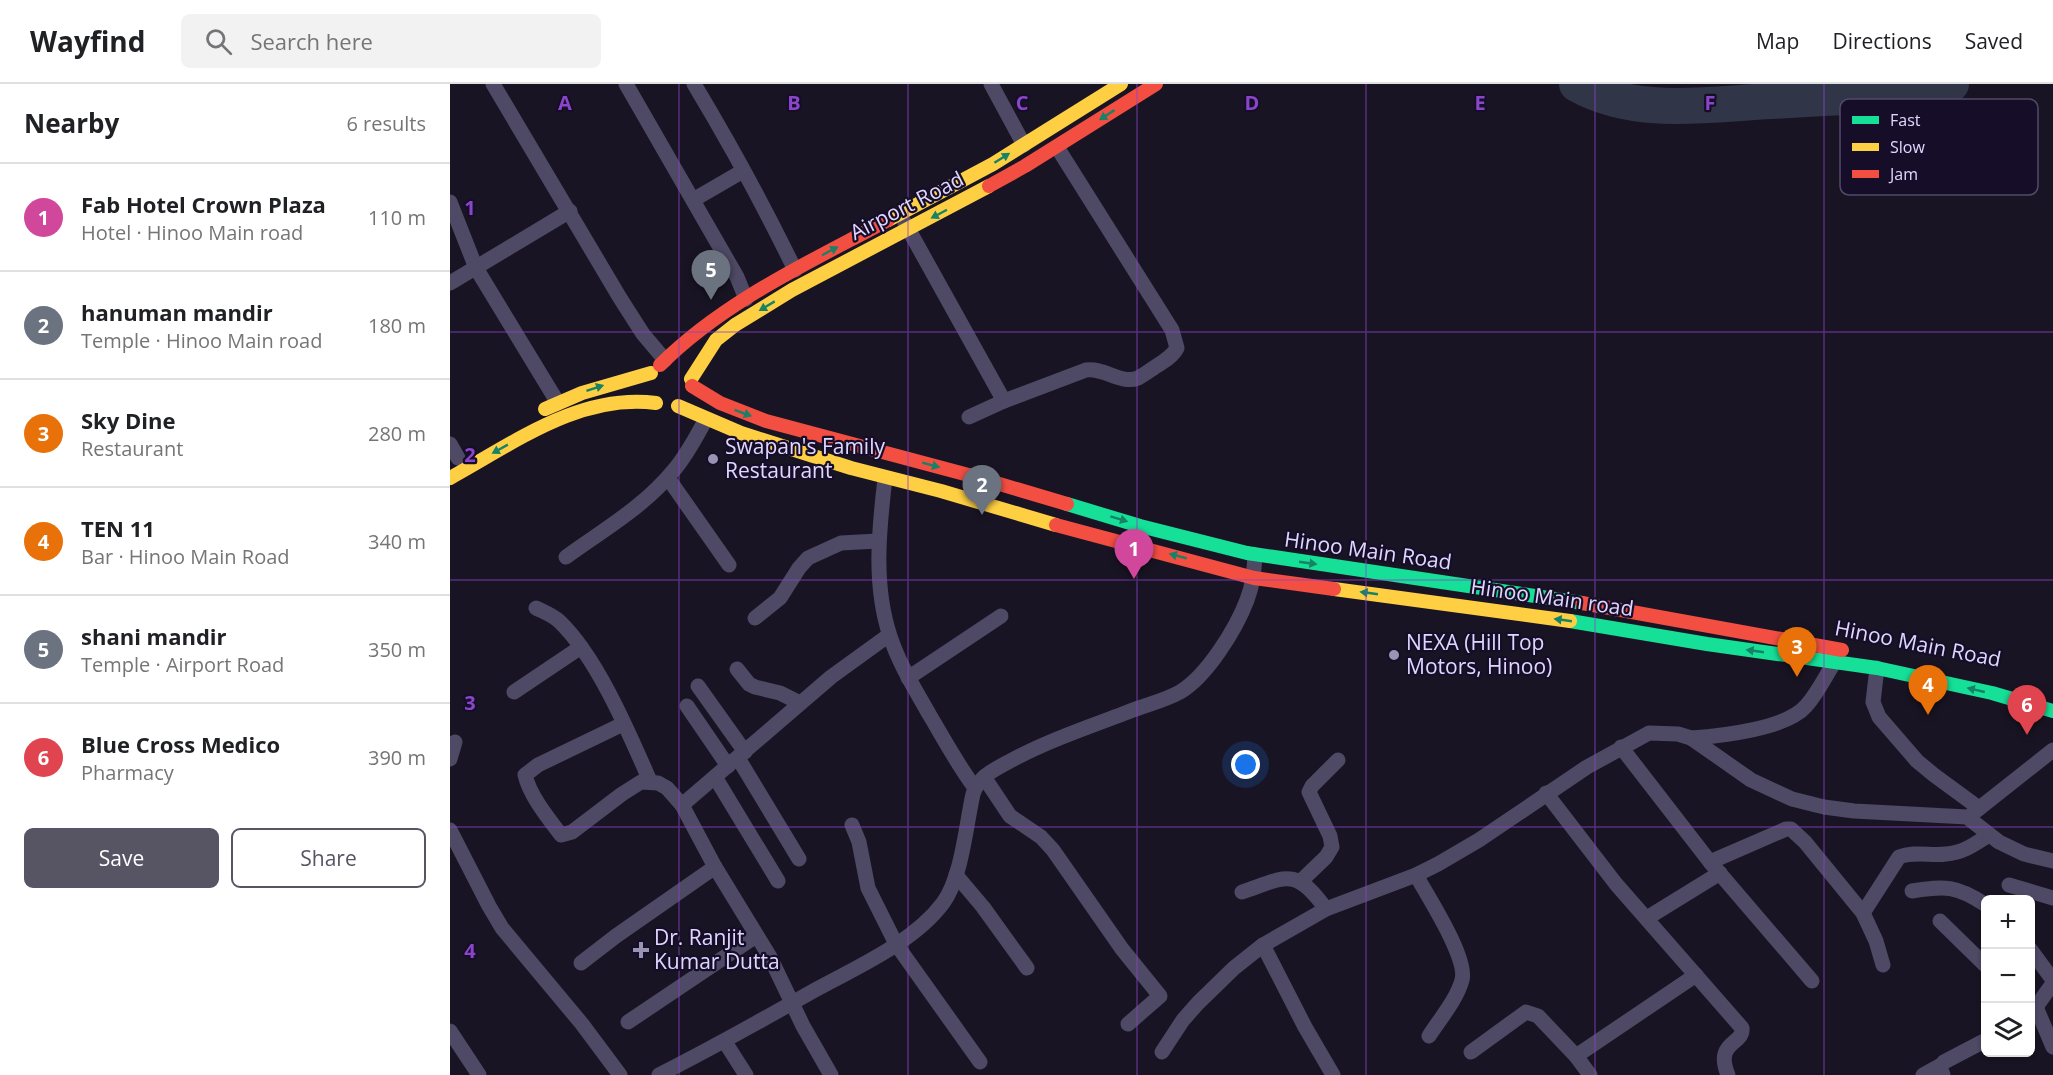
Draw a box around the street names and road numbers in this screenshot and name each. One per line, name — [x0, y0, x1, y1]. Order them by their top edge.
street label: Airport Road — [845, 164, 968, 246]
street label: Hinoo Main Road — [1283, 524, 1454, 576]
street label: Hinoo Main road — [1469, 572, 1635, 622]
street label: Hinoo Main Road — [1833, 613, 2004, 673]

